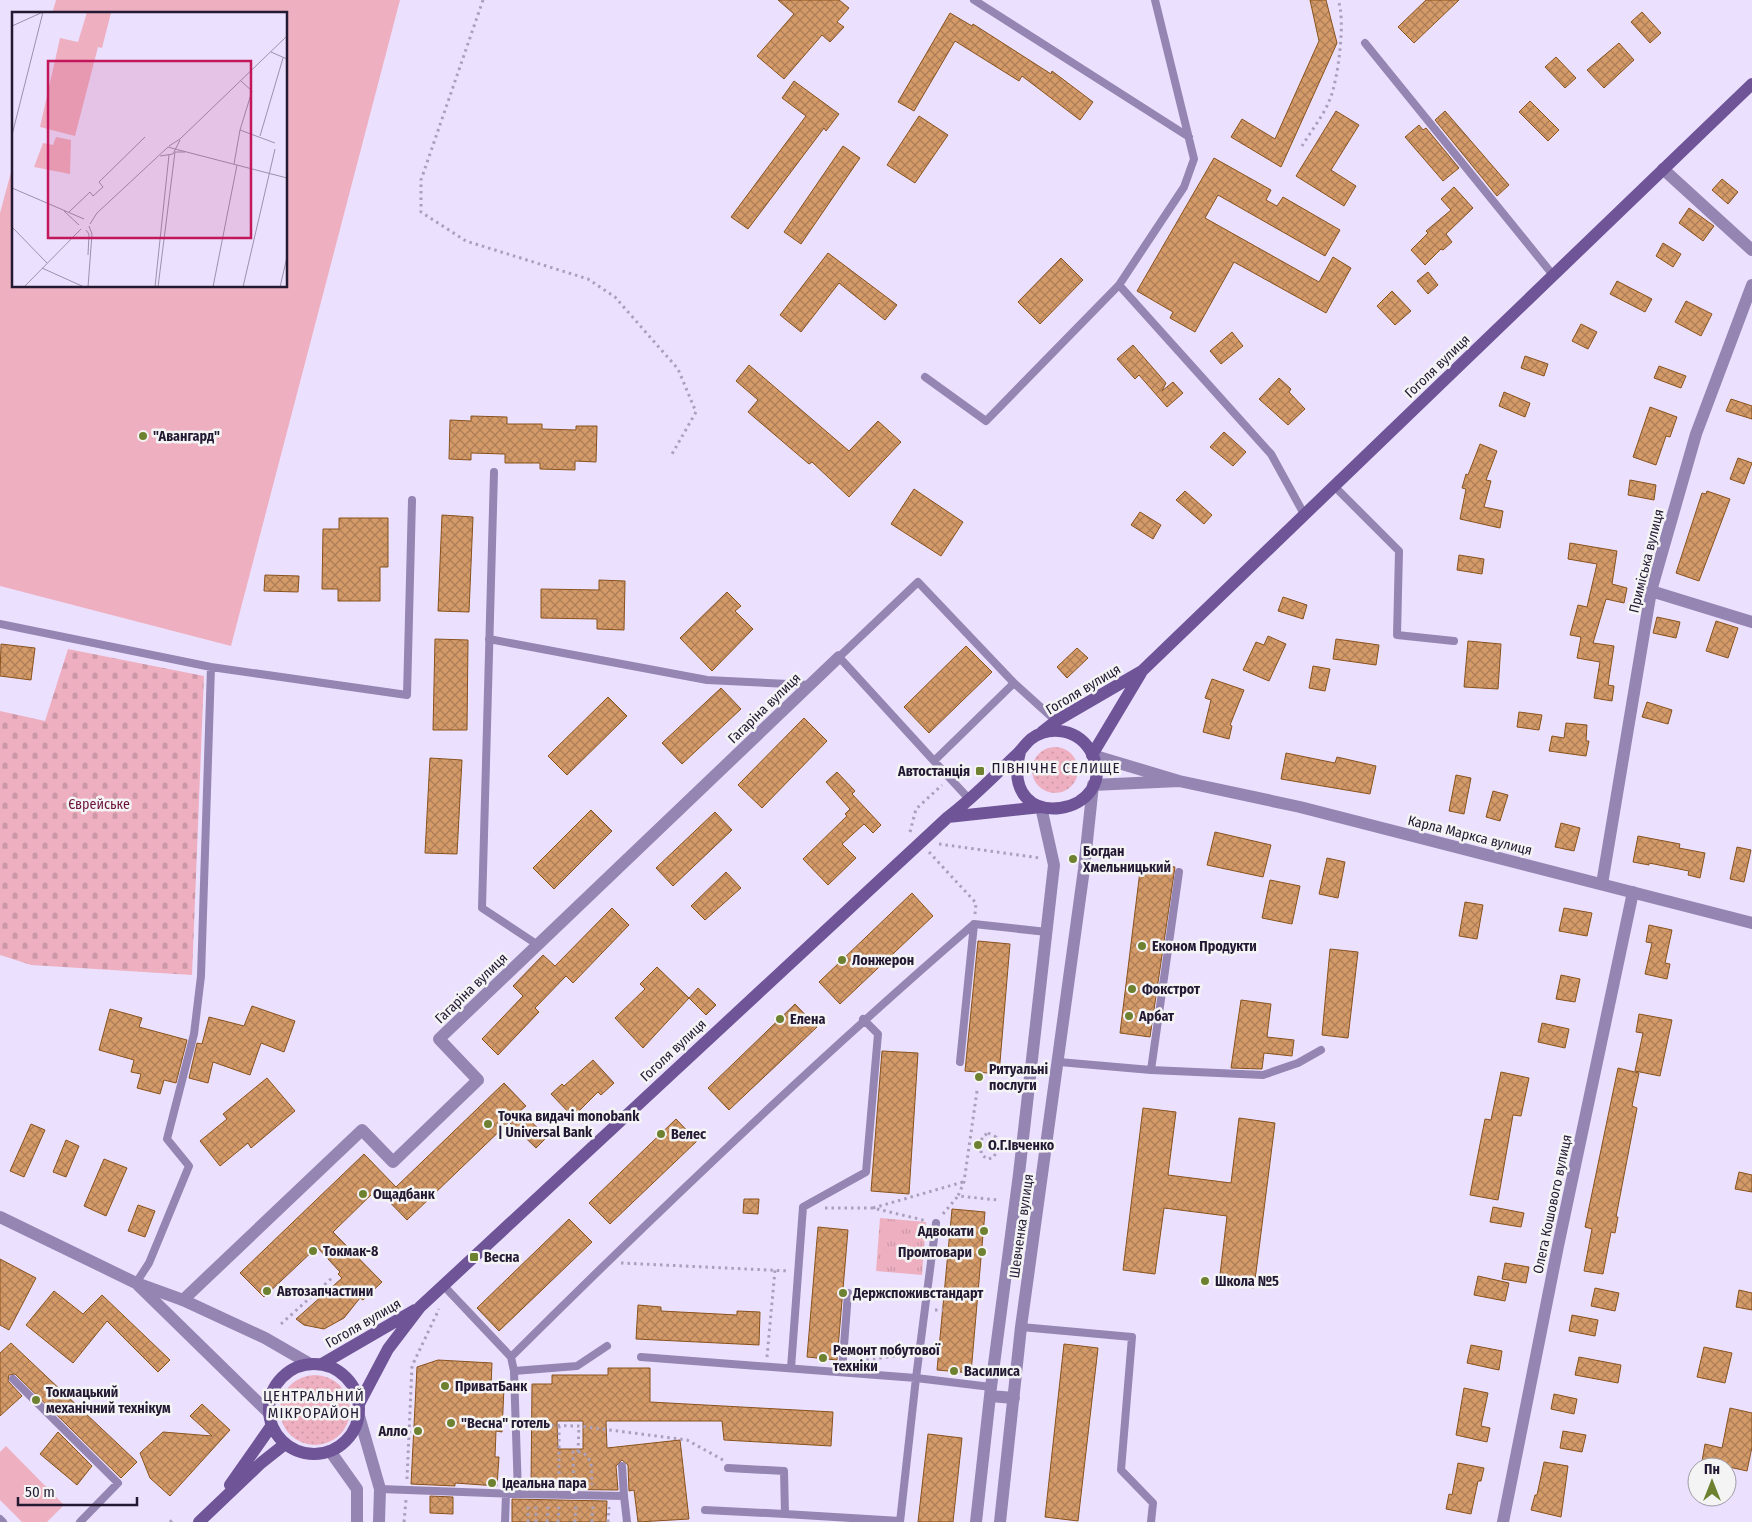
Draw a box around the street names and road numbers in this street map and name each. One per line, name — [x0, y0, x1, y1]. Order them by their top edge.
street label: Гоголя вулиця — [1401, 331, 1474, 402]
street label: Приміська вулиця — [1625, 507, 1668, 615]
street label: Гоголя вулиця — [1043, 660, 1124, 718]
street label: Гагаріна вулиця — [725, 670, 804, 747]
street label: Карла Маркса вулиця — [1406, 812, 1534, 859]
street label: Гагаріна вулиця — [432, 950, 511, 1027]
street label: Гоголя вулиця — [637, 1015, 710, 1085]
street label: Олега Кошового вулиця — [1529, 1133, 1576, 1275]
street label: Шевченка вулиця — [1006, 1173, 1037, 1279]
street label: Гоголя вулиця — [323, 1295, 404, 1352]

